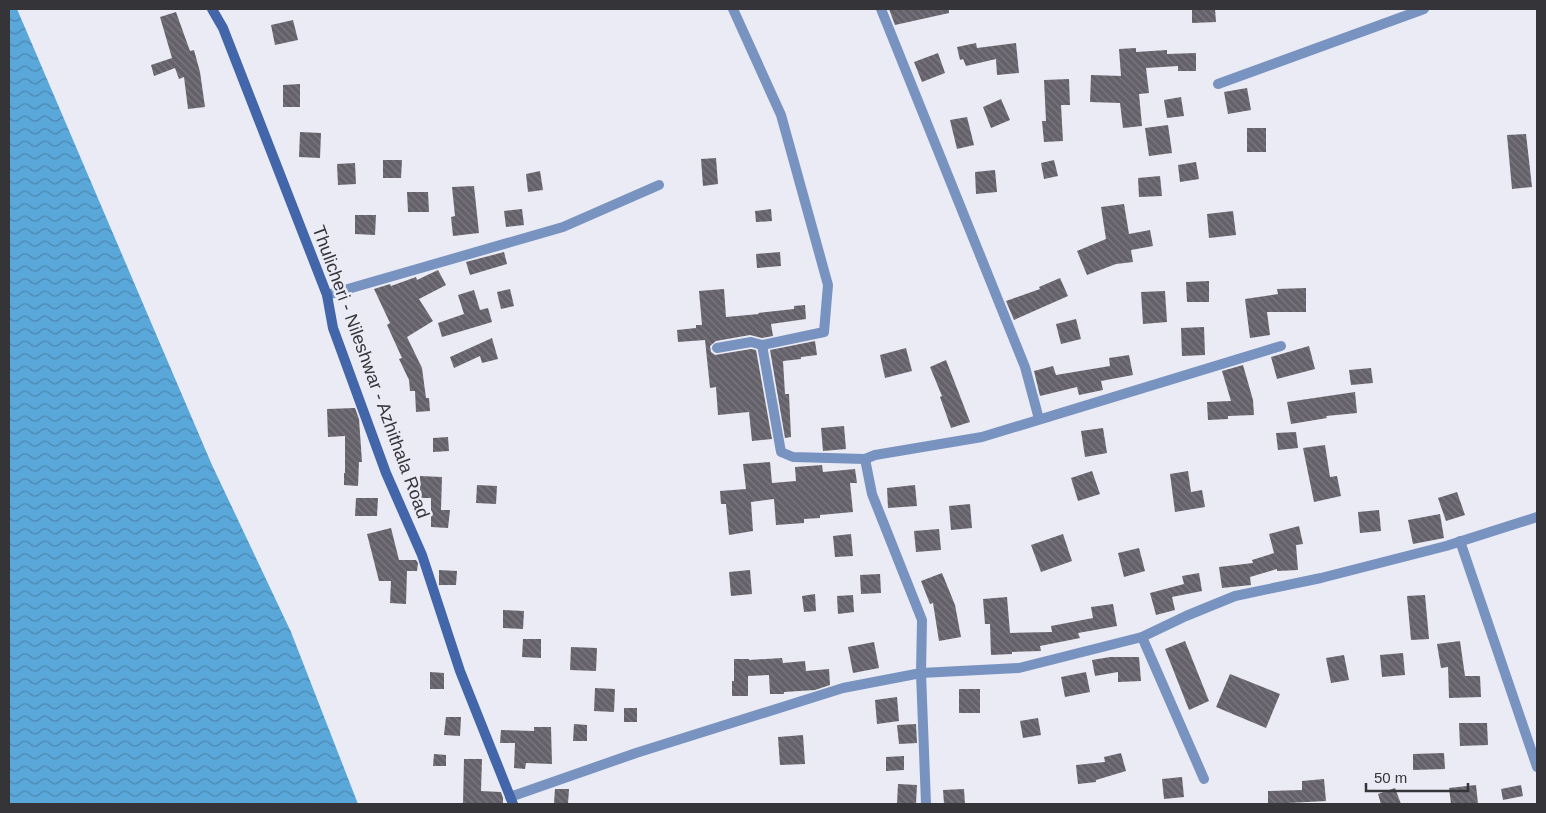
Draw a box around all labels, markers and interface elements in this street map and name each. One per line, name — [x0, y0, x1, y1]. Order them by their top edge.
street label: Thulicheri - Nileshwar - Azhithala Road — [309, 223, 433, 521]
scale bar — [1366, 760, 1468, 792]
text: 50 m — [1374, 769, 1407, 786]

